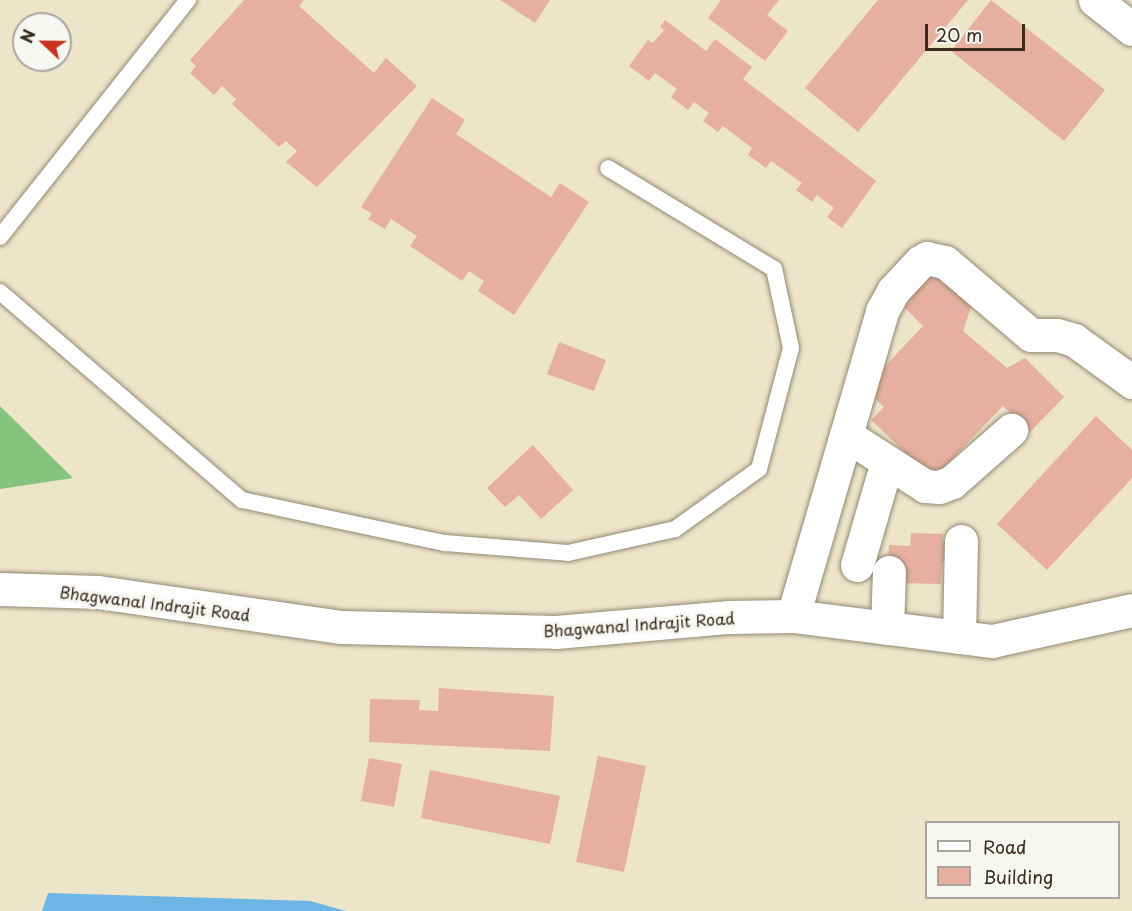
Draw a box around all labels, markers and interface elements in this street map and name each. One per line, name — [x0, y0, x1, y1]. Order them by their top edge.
north arrow — [12, 12, 72, 72]
scale bar — [928, 12, 1028, 50]
text: 20 m — [936, 21, 982, 48]
text: N — [14, 26, 41, 46]
street label: Bhagwanal Indrajit Road — [59, 582, 251, 624]
street label: Bhagwanal Indrajit Road — [543, 608, 735, 640]
legend — [925, 821, 1120, 899]
text: Road — [983, 833, 1027, 860]
text: Building — [983, 863, 1053, 890]

